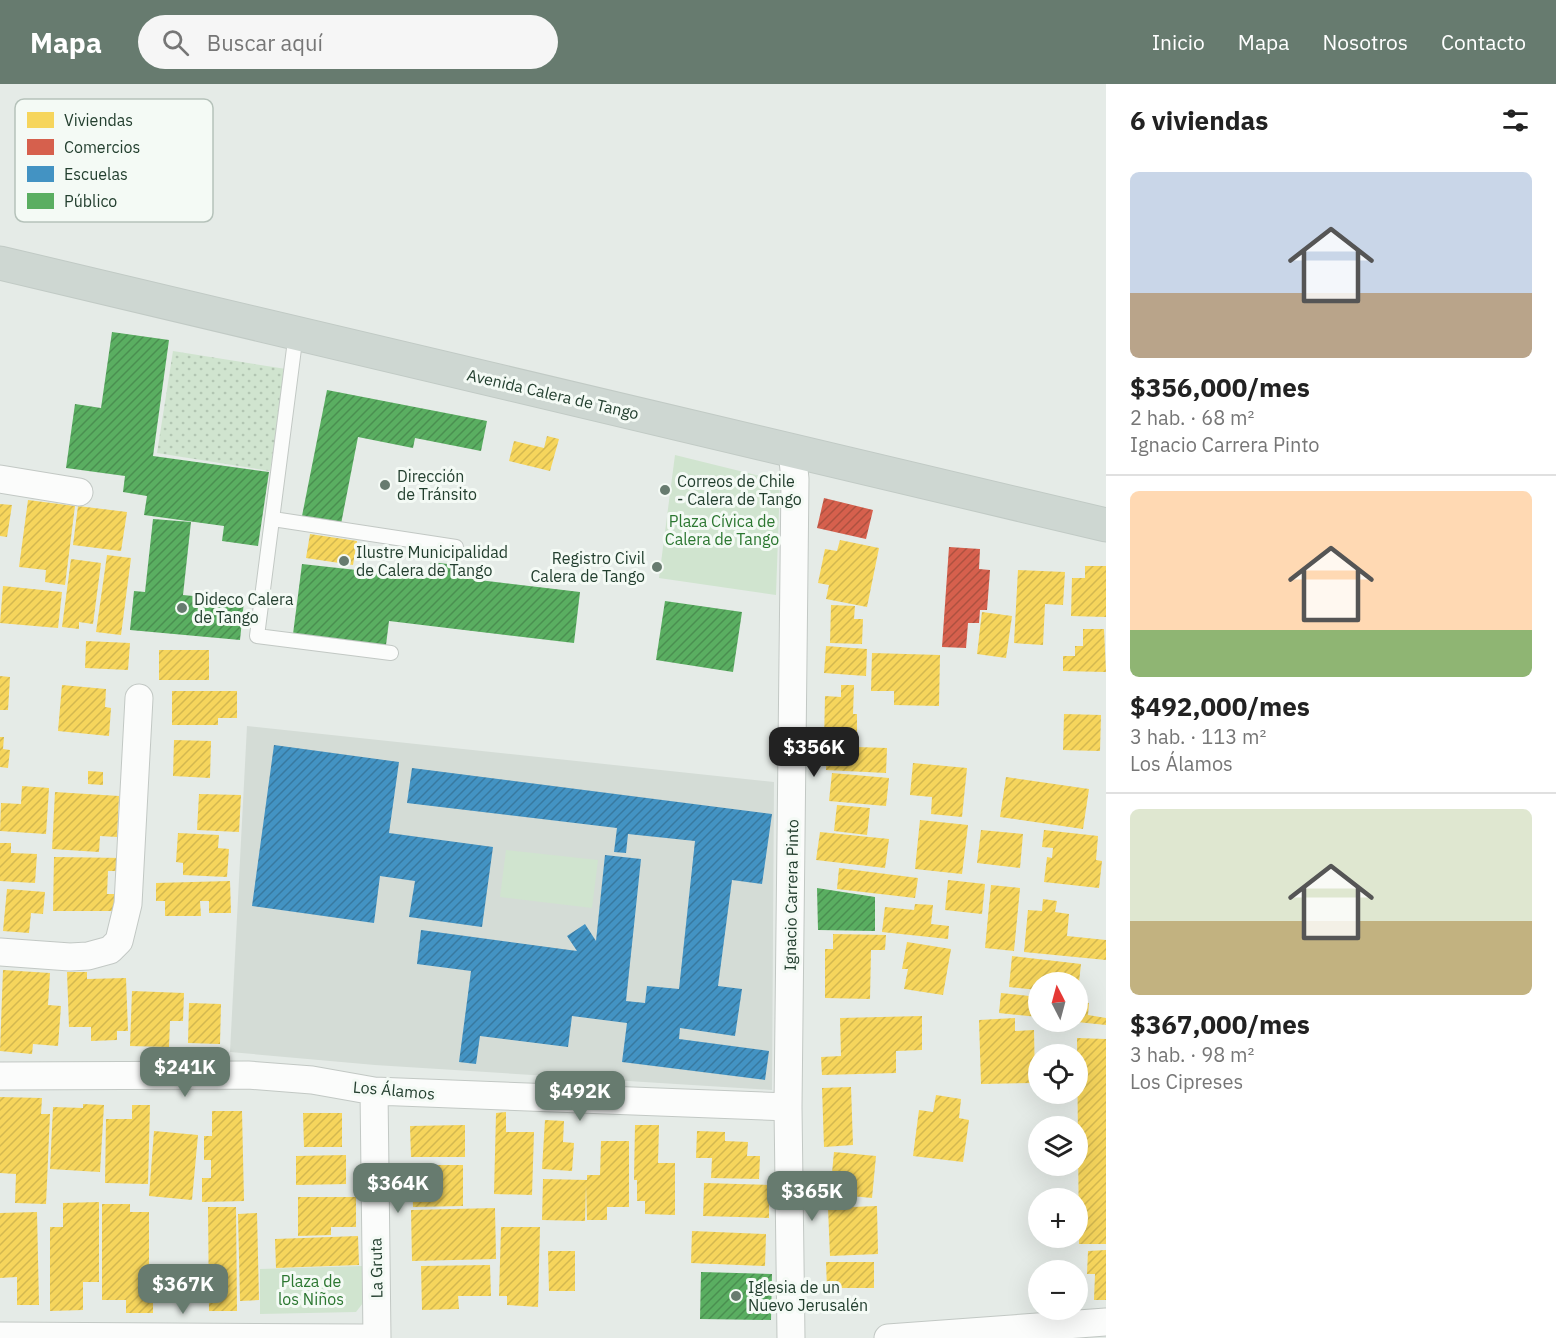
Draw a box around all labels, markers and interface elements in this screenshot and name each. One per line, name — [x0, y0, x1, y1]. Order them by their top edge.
search box — [138, 15, 558, 69]
text: Mapa — [30, 24, 102, 61]
icon: search — [159, 26, 192, 59]
text: Buscar aquí — [207, 28, 323, 57]
text: Inicio — [1152, 28, 1205, 56]
text: Mapa — [1238, 28, 1290, 56]
text: Nosotros — [1323, 28, 1408, 56]
text: Contacto — [1441, 28, 1526, 56]
legend — [15, 99, 213, 222]
text: 6 viviendas — [1130, 103, 1268, 137]
icon: filters — [1499, 104, 1532, 137]
text: Viviendas — [64, 110, 133, 130]
text: Comercios — [64, 137, 140, 157]
text: Escuelas — [64, 164, 128, 184]
text: Público — [64, 191, 117, 211]
icon: home — [1277, 211, 1385, 319]
street label: Avenida Calera de Tango — [465, 364, 641, 424]
text: $356,000/mes — [1130, 370, 1310, 404]
text: 2 hab. · 68 m² — [1130, 404, 1254, 431]
text: Ignacio Carrera Pinto — [1130, 431, 1320, 458]
place label: Dirección de Tránsito — [397, 466, 477, 504]
place label: Correos de Chile - Calera de Tango — [677, 471, 802, 509]
marker: Dirección de Tránsito — [378, 478, 392, 492]
marker: Correos de Chile - Calera de Tango — [658, 483, 672, 497]
park label: Plaza Cívica de Calera de Tango — [665, 511, 779, 549]
icon: home — [1277, 530, 1385, 638]
place label: Ilustre Municipalidad de Calera de Tango — [356, 542, 508, 580]
place label: Registro Civil Calera de Tango — [530, 548, 645, 586]
marker: Ilustre Municipalidad de Calera de Tango — [337, 554, 351, 568]
marker: Registro Civil Calera de Tango — [650, 560, 664, 574]
place label: Dideco Calera de Tango — [194, 589, 294, 627]
marker: Dideco Calera de Tango — [175, 601, 189, 615]
text: $492,000/mes — [1130, 689, 1310, 723]
text: 3 hab. · 113 m² — [1130, 723, 1266, 750]
pin: $356K — [772, 727, 856, 778]
text: $356K — [783, 733, 845, 760]
text: Los Álamos — [1130, 750, 1233, 777]
street label: Ignacio Carrera Pinto — [780, 819, 802, 971]
icon: home — [1277, 848, 1385, 956]
north arrow — [1028, 972, 1088, 1032]
map controls — [1028, 972, 1088, 1320]
text: $367,000/mes — [1130, 1007, 1310, 1041]
text: 3 hab. · 98 m² — [1130, 1041, 1254, 1068]
button: locate — [1028, 1044, 1088, 1104]
pin: $241K — [143, 1047, 227, 1098]
text: $241K — [154, 1053, 216, 1080]
text: Los Cipreses — [1130, 1068, 1243, 1095]
pin: $492K — [538, 1071, 622, 1122]
street label: Los Álamos — [352, 1075, 436, 1104]
text: $492K — [549, 1077, 611, 1104]
button: layers — [1028, 1116, 1088, 1176]
pin: $364K — [356, 1163, 440, 1214]
text: $364K — [367, 1169, 429, 1196]
pin: $365K — [770, 1171, 854, 1222]
text: $365K — [781, 1177, 843, 1204]
button: + — [1028, 1188, 1088, 1248]
street label: La Gruta — [365, 1237, 387, 1298]
button: − — [1028, 1260, 1088, 1320]
pin: $367K — [141, 1264, 225, 1315]
text: $367K — [152, 1270, 214, 1297]
park label: Plaza de los Niños — [278, 1271, 344, 1309]
place label: Iglesia de un Nuevo Jerusalén — [748, 1277, 868, 1315]
marker: Iglesia de un Nuevo Jerusalén — [729, 1289, 743, 1303]

